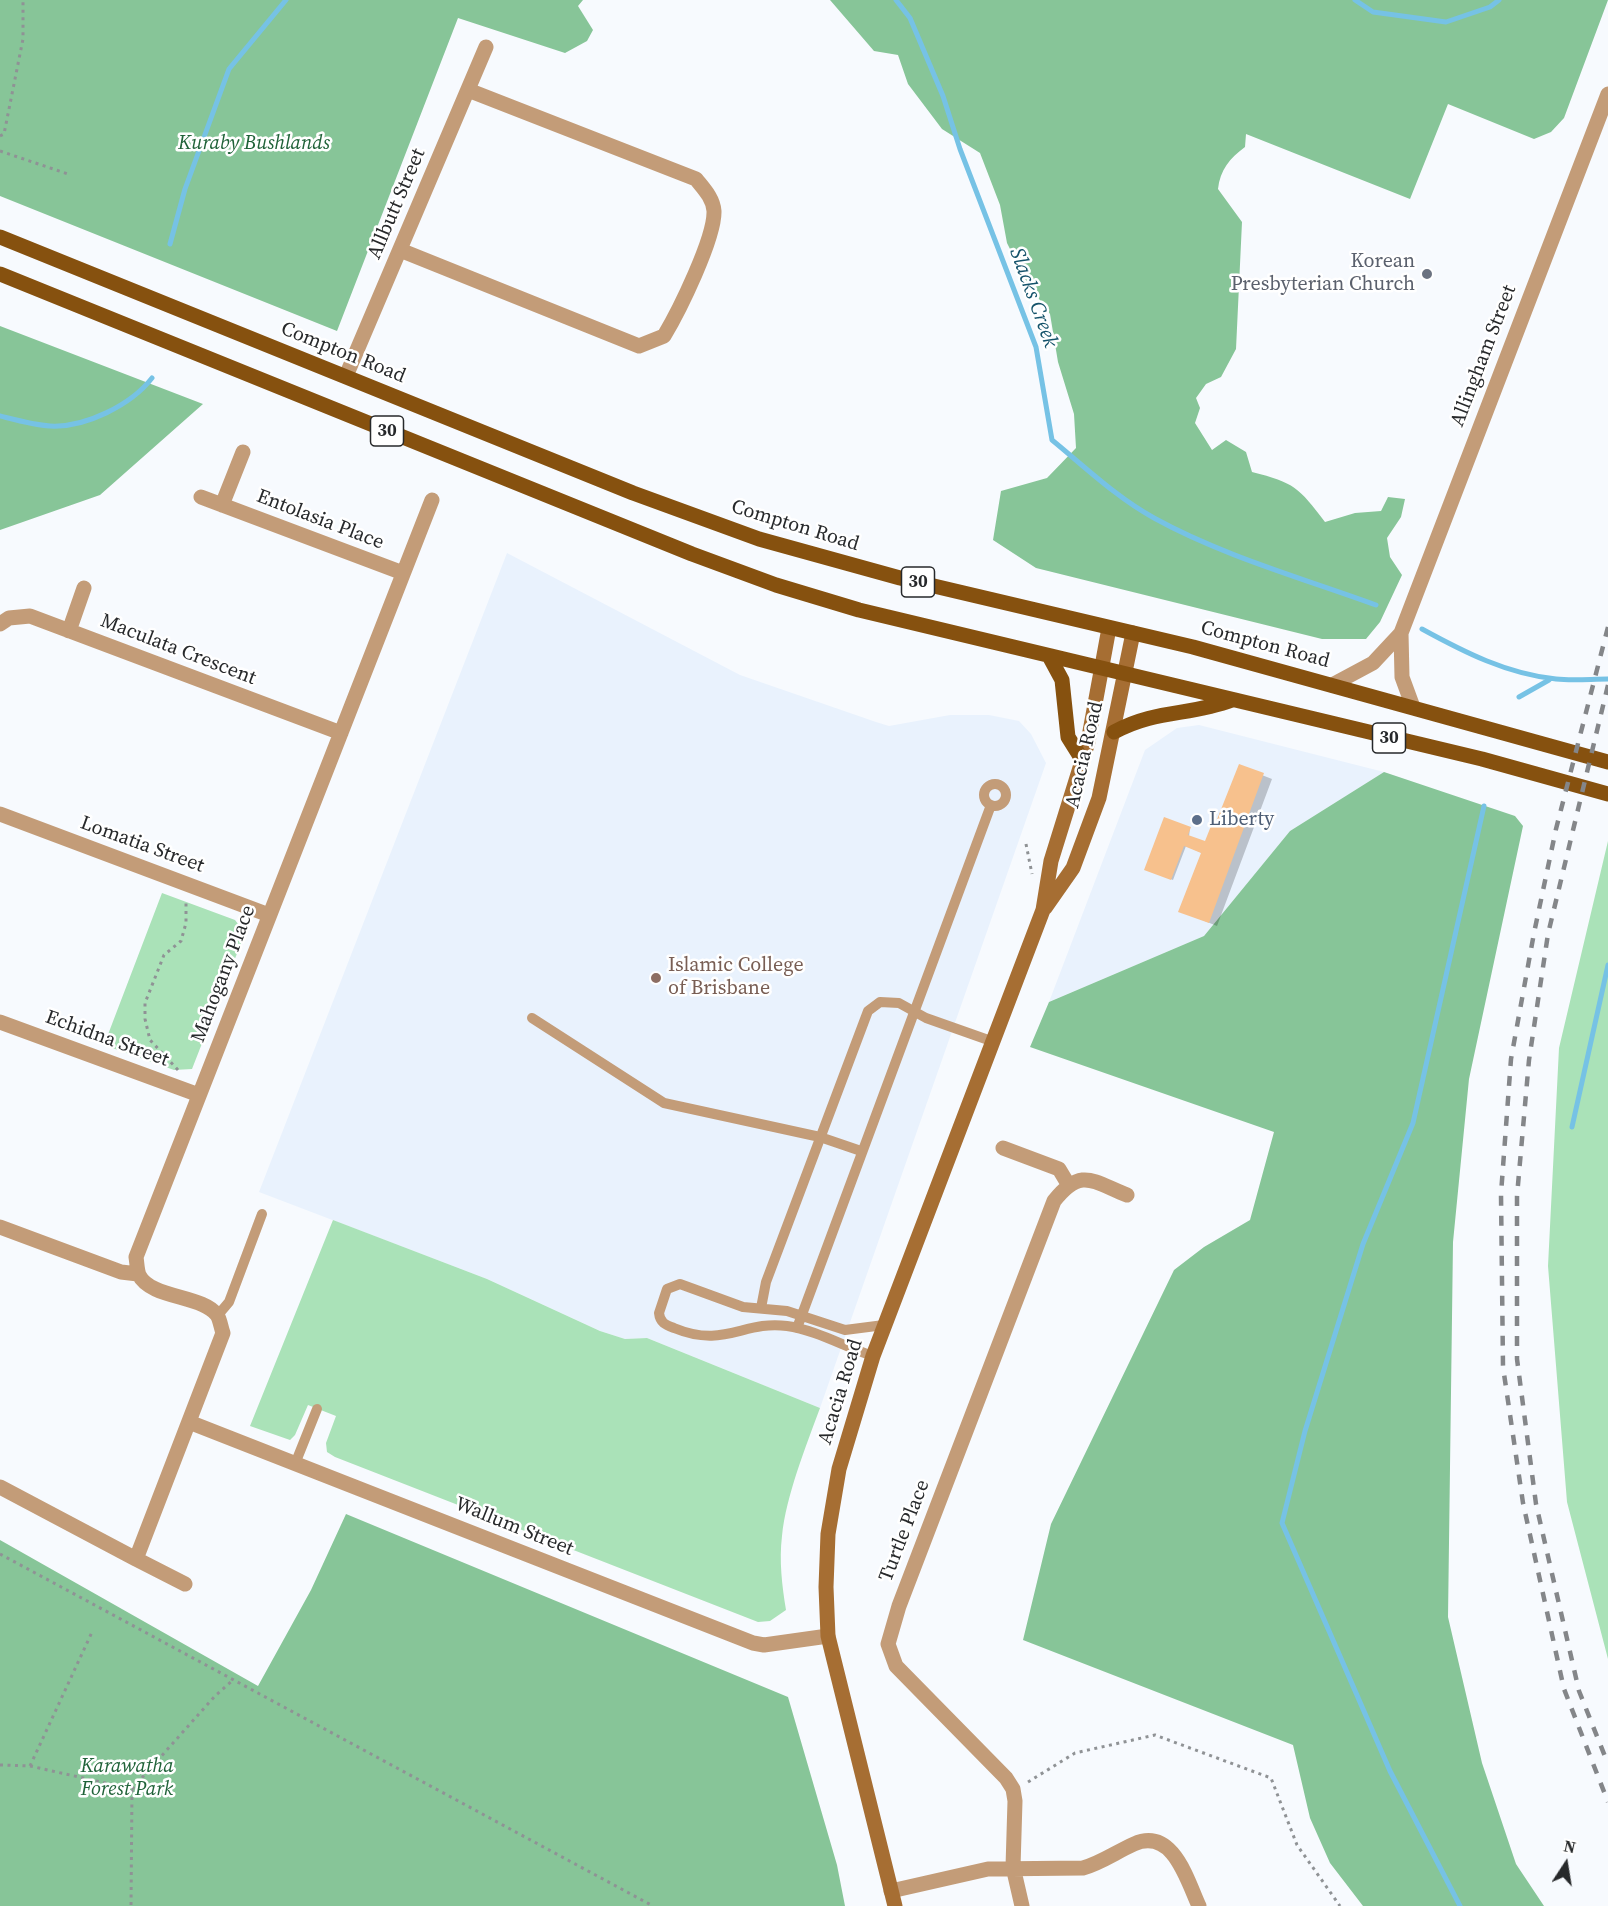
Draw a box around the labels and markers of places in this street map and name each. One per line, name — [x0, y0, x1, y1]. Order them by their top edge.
place label: Korean Presbyterian Church — [1231, 250, 1415, 297]
marker: Korean Presbyterian Church — [1420, 267, 1434, 281]
place label: Liberty — [1209, 808, 1274, 832]
marker: Liberty — [1190, 813, 1204, 827]
place label: Islamic College of Brisbane — [668, 954, 804, 1001]
marker: Islamic College of Brisbane — [649, 971, 663, 985]

